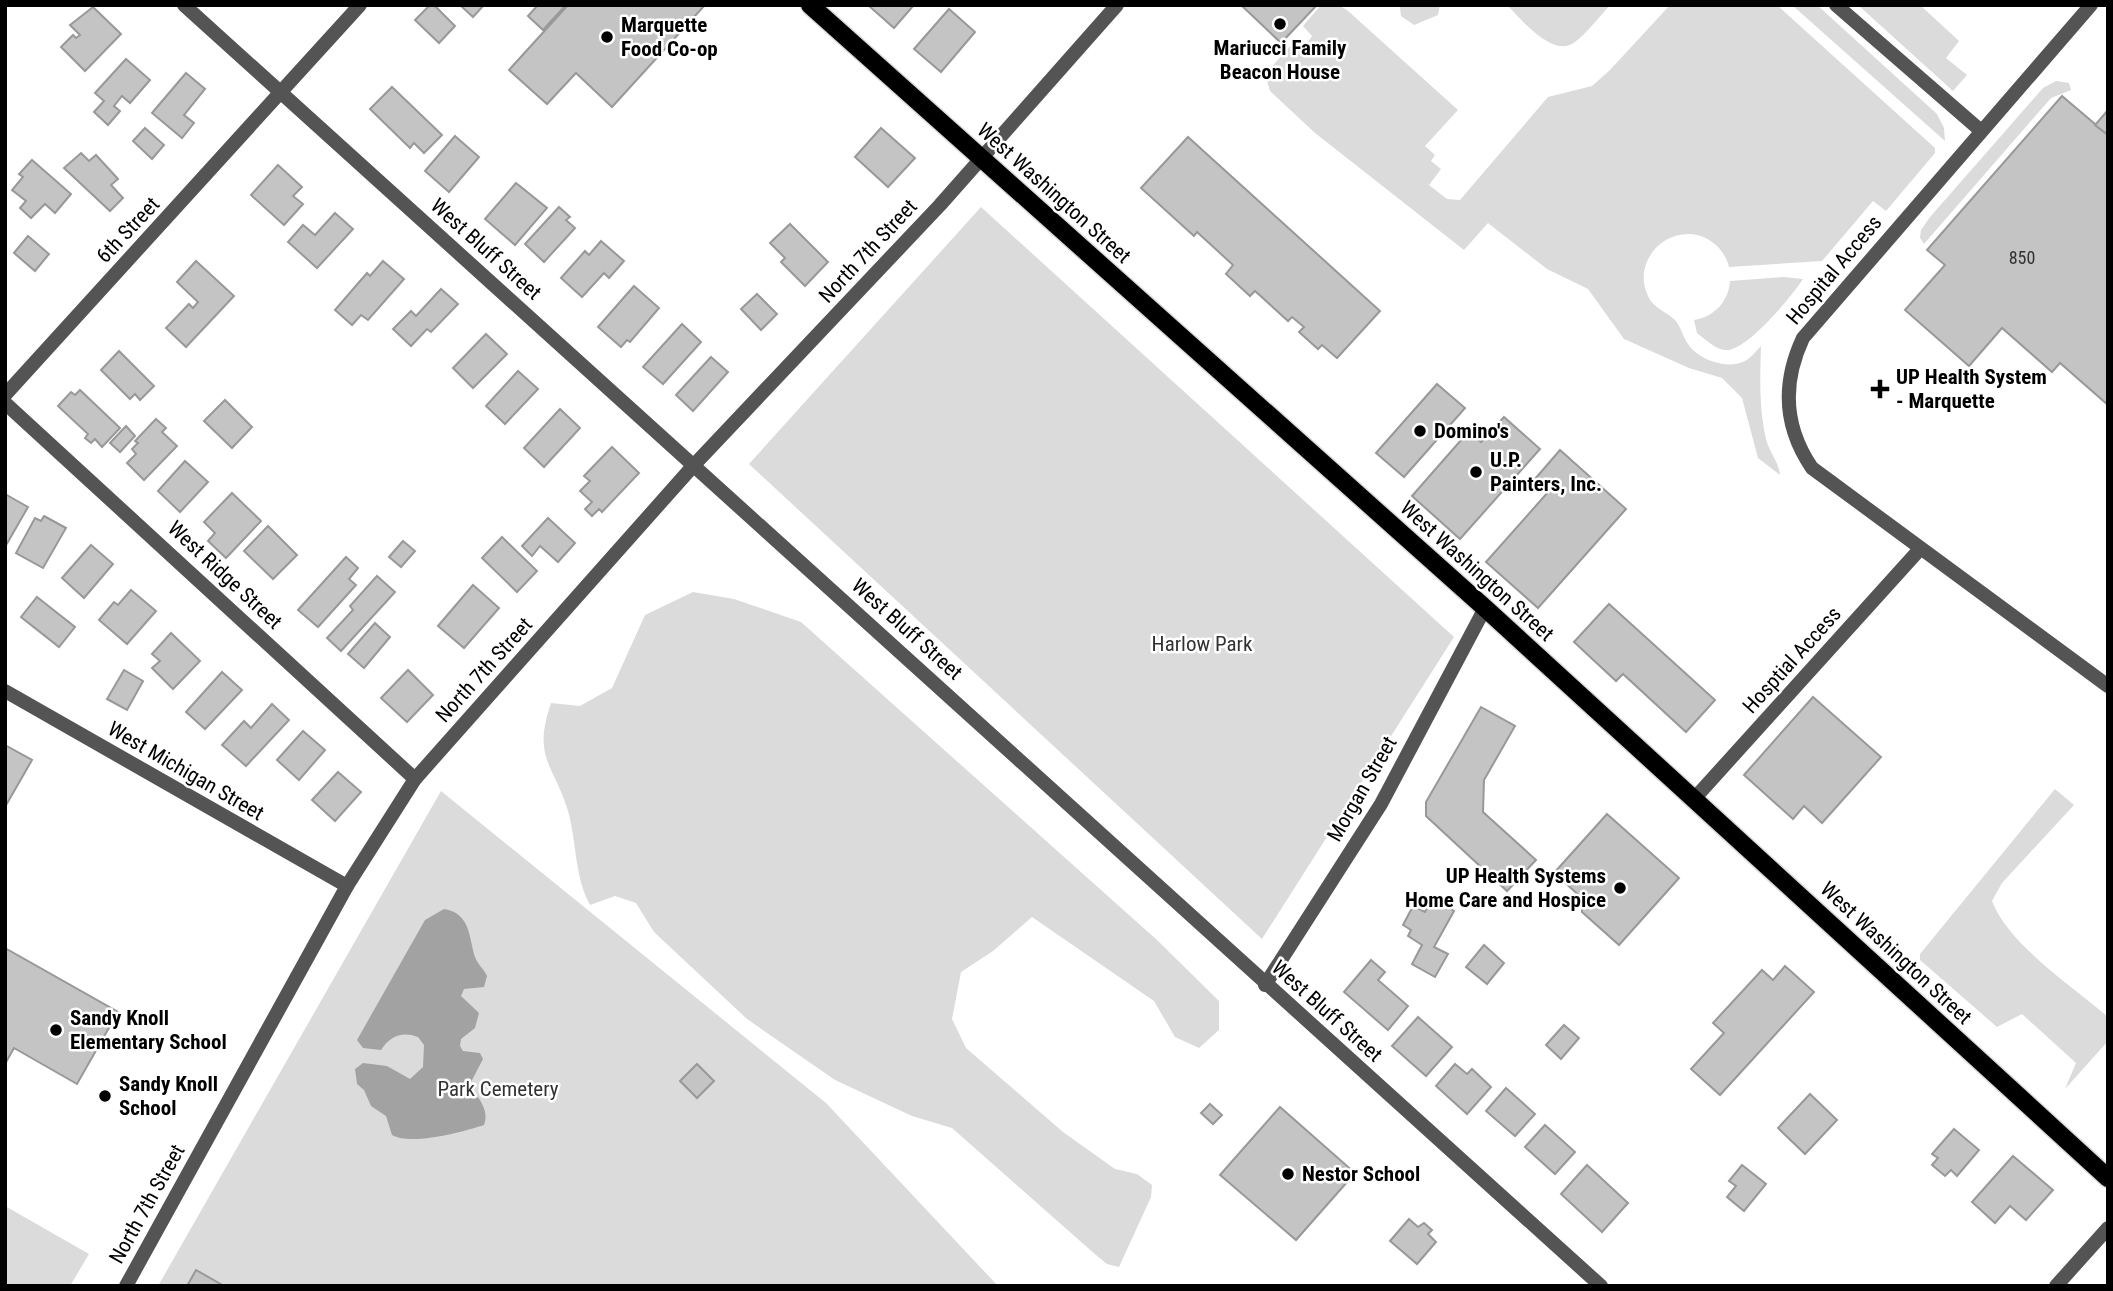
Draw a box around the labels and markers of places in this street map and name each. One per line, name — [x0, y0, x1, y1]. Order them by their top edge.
place label: Marquette Food Co-op — [621, 13, 718, 61]
marker: Mariucci Family Beacon House — [1272, 16, 1288, 32]
marker: Marquette Food Co-op — [599, 29, 615, 45]
place label: Mariucci Family Beacon House — [1214, 36, 1347, 84]
place label: UP Health System - Marquette — [1896, 365, 2047, 413]
marker: UP Health System - Marquette — [1870, 379, 1890, 399]
place label: Domino's — [1434, 419, 1509, 443]
marker: Domino's — [1412, 423, 1428, 439]
place label: U.P. Painters, Inc. — [1490, 448, 1602, 496]
marker: U.P. Painters, Inc. — [1468, 464, 1484, 480]
place label: UP Health Systems Home Care and Hospice — [1405, 864, 1606, 912]
marker: UP Health Systems Home Care and Hospice — [1612, 880, 1628, 896]
place label: Sandy Knoll Elementary School — [70, 1006, 227, 1054]
marker: Sandy Knoll Elementary School — [48, 1022, 64, 1038]
place label: Sandy Knoll School — [119, 1072, 218, 1120]
marker: Sandy Knoll School — [97, 1088, 113, 1104]
place label: Nestor School — [1302, 1162, 1420, 1186]
marker: Nestor School — [1280, 1166, 1296, 1182]

